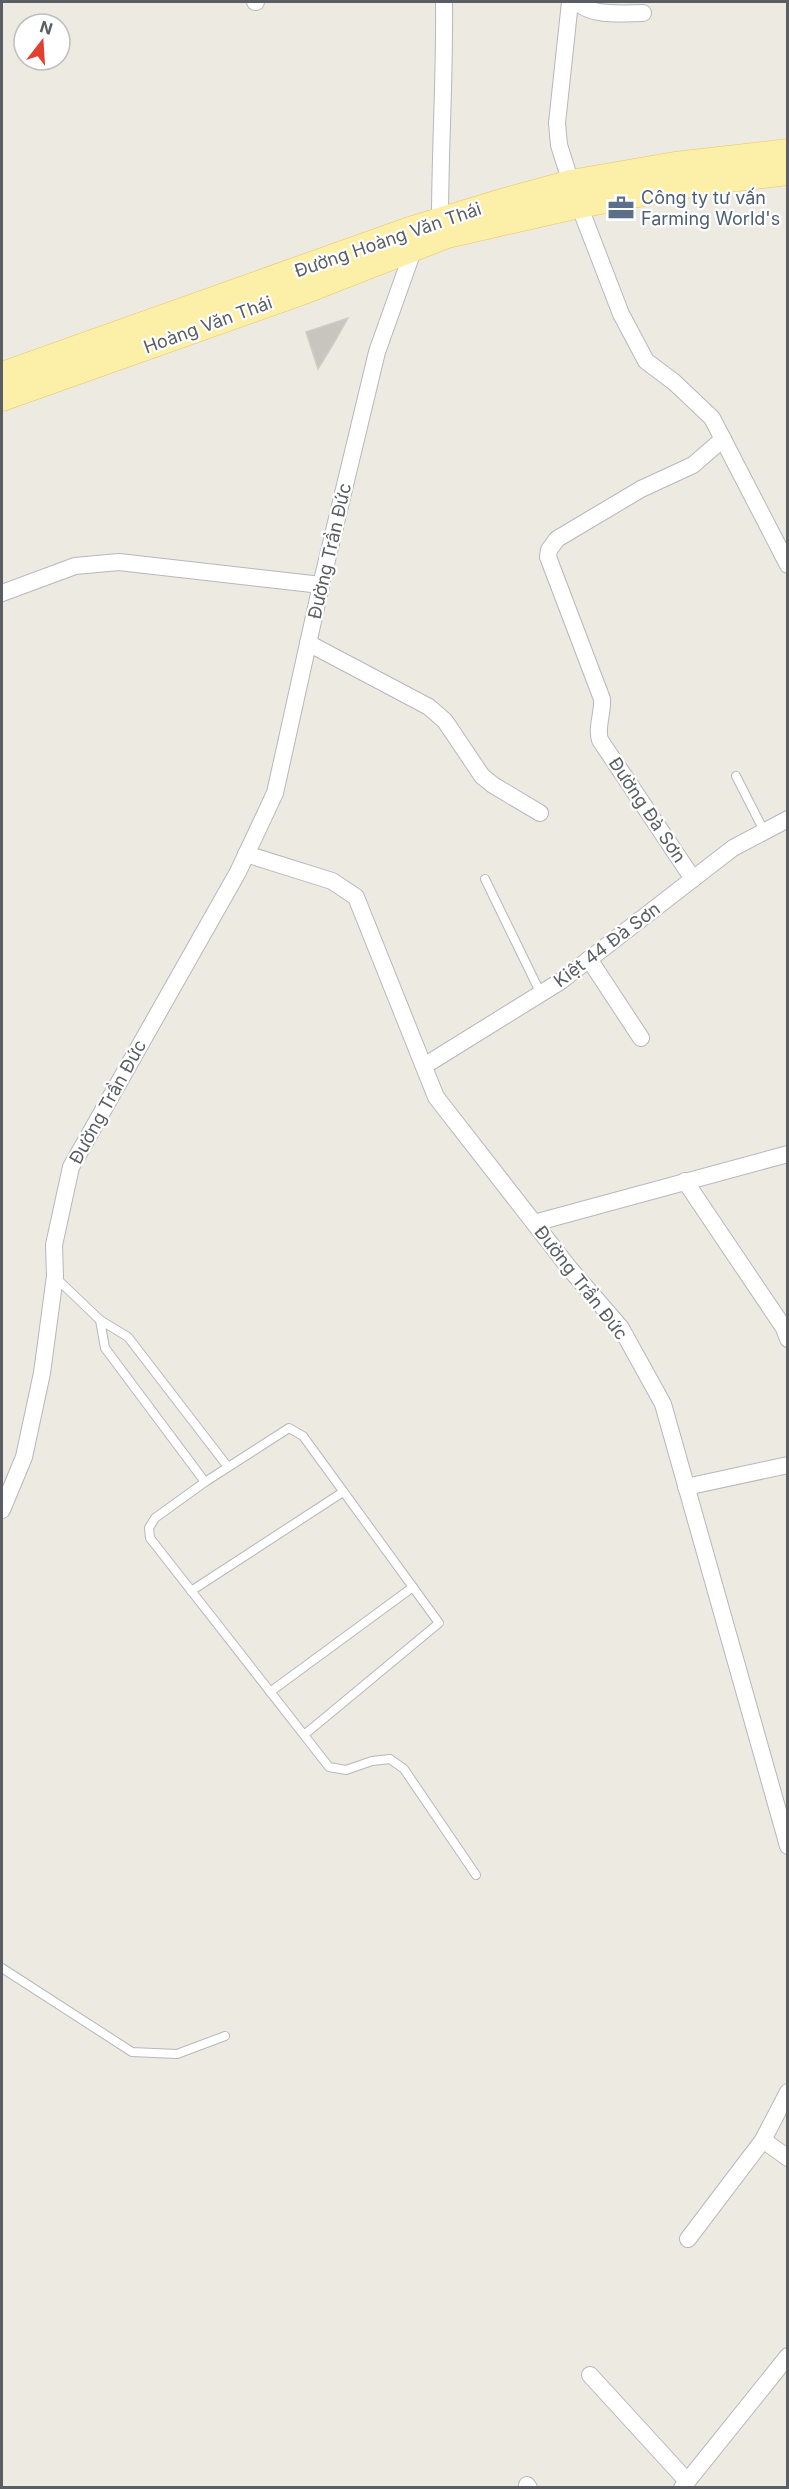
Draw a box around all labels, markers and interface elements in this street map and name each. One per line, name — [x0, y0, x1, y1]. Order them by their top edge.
north arrow — [12, 12, 72, 72]
text: N — [38, 16, 55, 39]
place label: Công ty tư vấn Farming World's — [641, 187, 780, 229]
office icon: Công ty tư vấn Farming World's — [606, 193, 636, 223]
street label: Đường Hoàng Văn Thái — [292, 198, 484, 281]
street label: Hoàng Văn Thái — [141, 292, 275, 358]
street label: Đường Trần Đức — [304, 481, 355, 621]
street label: Đường Đà Sơn — [605, 753, 690, 866]
street label: Kiệt 44 Đà Sơn — [549, 898, 664, 991]
street label: Đường Trần Đức — [65, 1036, 150, 1167]
street label: Đường Trần Đức — [530, 1222, 632, 1344]

